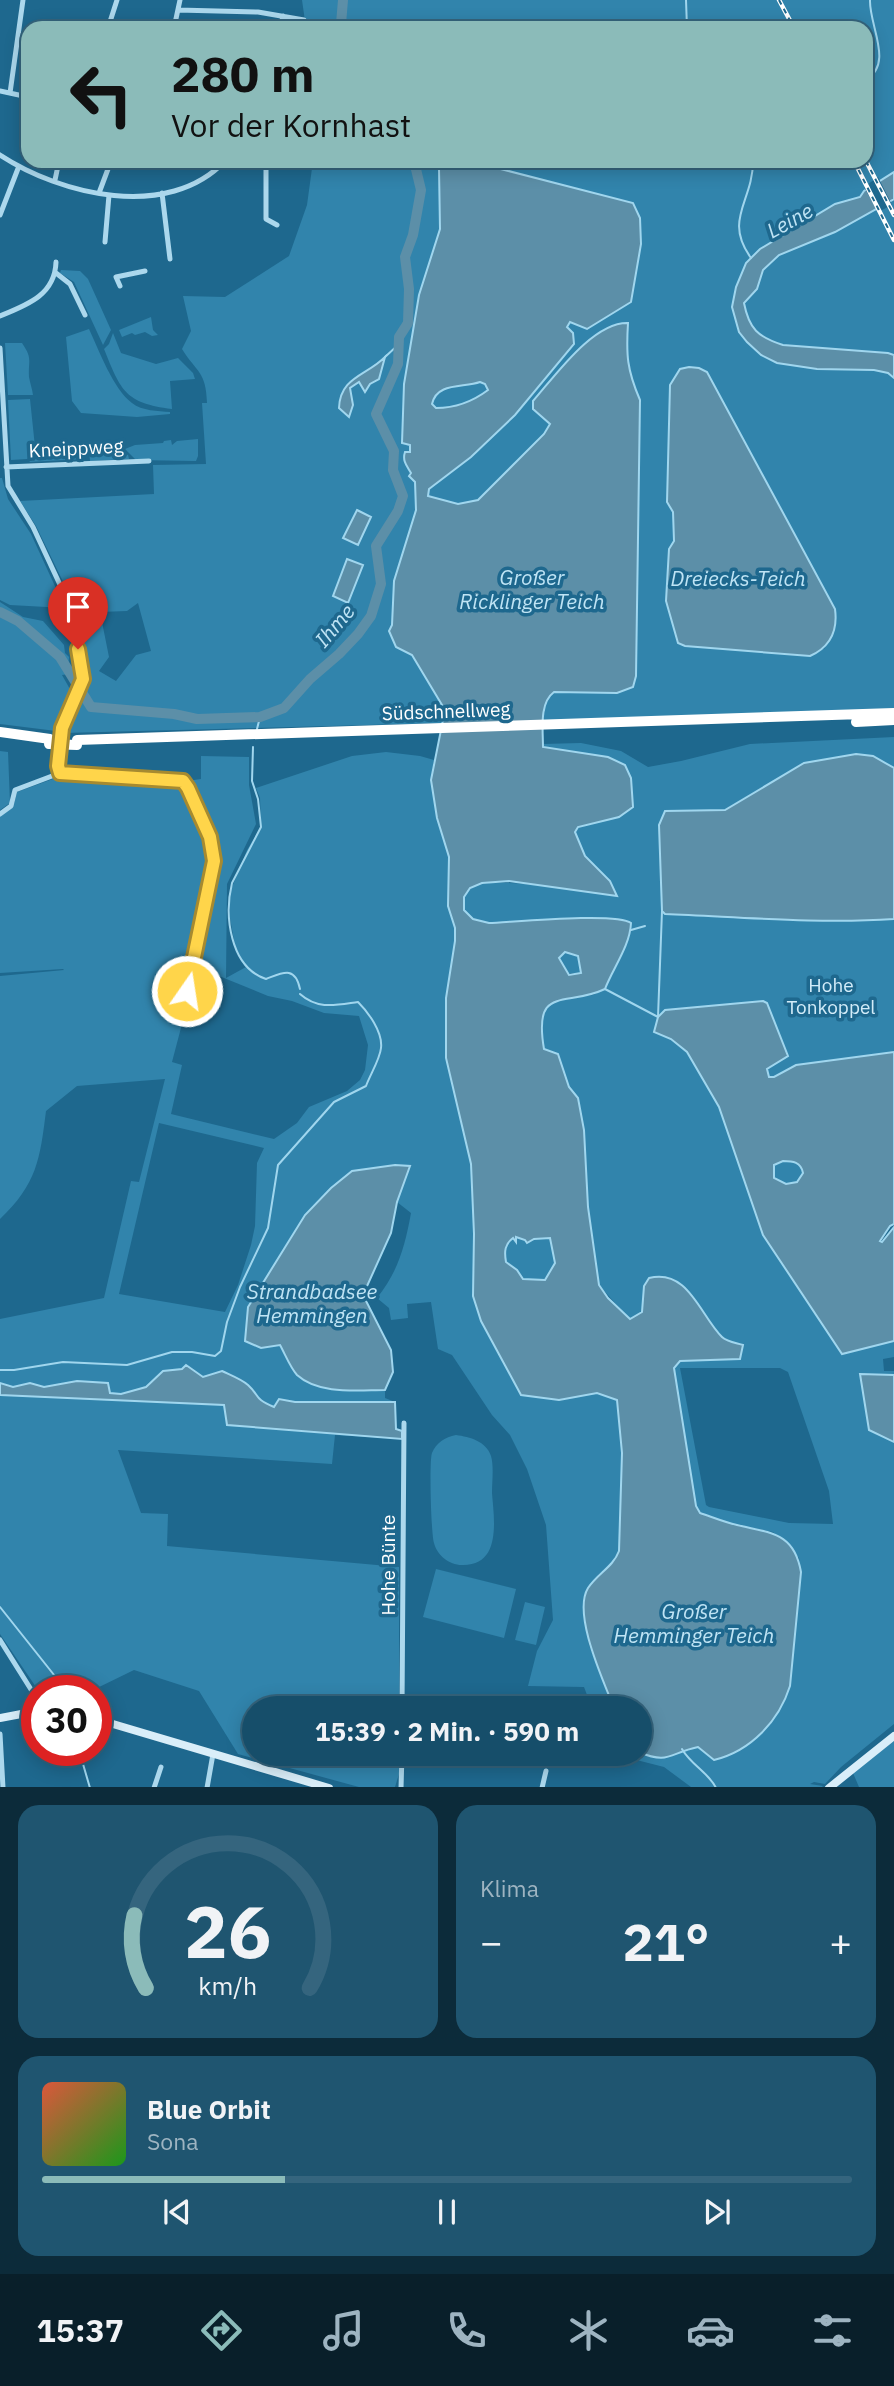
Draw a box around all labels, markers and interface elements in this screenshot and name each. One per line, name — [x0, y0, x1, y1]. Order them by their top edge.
text: 280 m — [171, 42, 315, 105]
icon: left — [56, 49, 147, 140]
text: Vor der Kornhast — [171, 104, 411, 146]
water label: Leine — [761, 196, 818, 244]
street label: Kneippweg — [28, 434, 124, 462]
water label: Großer Ricklinger Teich — [459, 563, 605, 615]
water label: Dreiecks-Teich — [670, 564, 806, 592]
pin — [48, 577, 108, 649]
icon: arrive — [59, 588, 97, 626]
water label: Ihme — [308, 598, 361, 653]
street label: Südschnellweg — [381, 697, 511, 725]
position arrow — [150, 954, 224, 1028]
park label: Hohe Tonkoppel — [786, 973, 876, 1019]
water label: Strandbadsee Hemmingen — [247, 1277, 377, 1329]
street label: Hohe Bünte — [376, 1515, 400, 1615]
water label: Großer Hemminger Teich — [614, 1597, 774, 1649]
speed limit sign: 30 — [21, 1675, 112, 1766]
text: 15:39 · 2 Min. · 590 m — [315, 1714, 579, 1748]
text: Klima — [480, 1873, 539, 1903]
text: 26 — [184, 1883, 272, 1978]
text: 21° — [623, 1908, 709, 1975]
text: − — [480, 1917, 503, 1966]
text: + — [829, 1917, 852, 1966]
text: km/h — [199, 1968, 257, 2001]
text: Blue Orbit — [147, 2092, 271, 2126]
text: Sona — [147, 2126, 199, 2156]
icon: previous — [158, 2193, 196, 2231]
icon: pause — [428, 2193, 466, 2231]
icon: next — [698, 2193, 736, 2231]
icon: directions — [197, 2306, 246, 2355]
icon: music — [319, 2306, 368, 2355]
icon: phone — [442, 2306, 491, 2355]
icon: climate — [564, 2306, 613, 2355]
icon: car — [686, 2306, 735, 2355]
icon: filters — [808, 2306, 857, 2355]
text: 15:37 — [37, 2309, 124, 2351]

